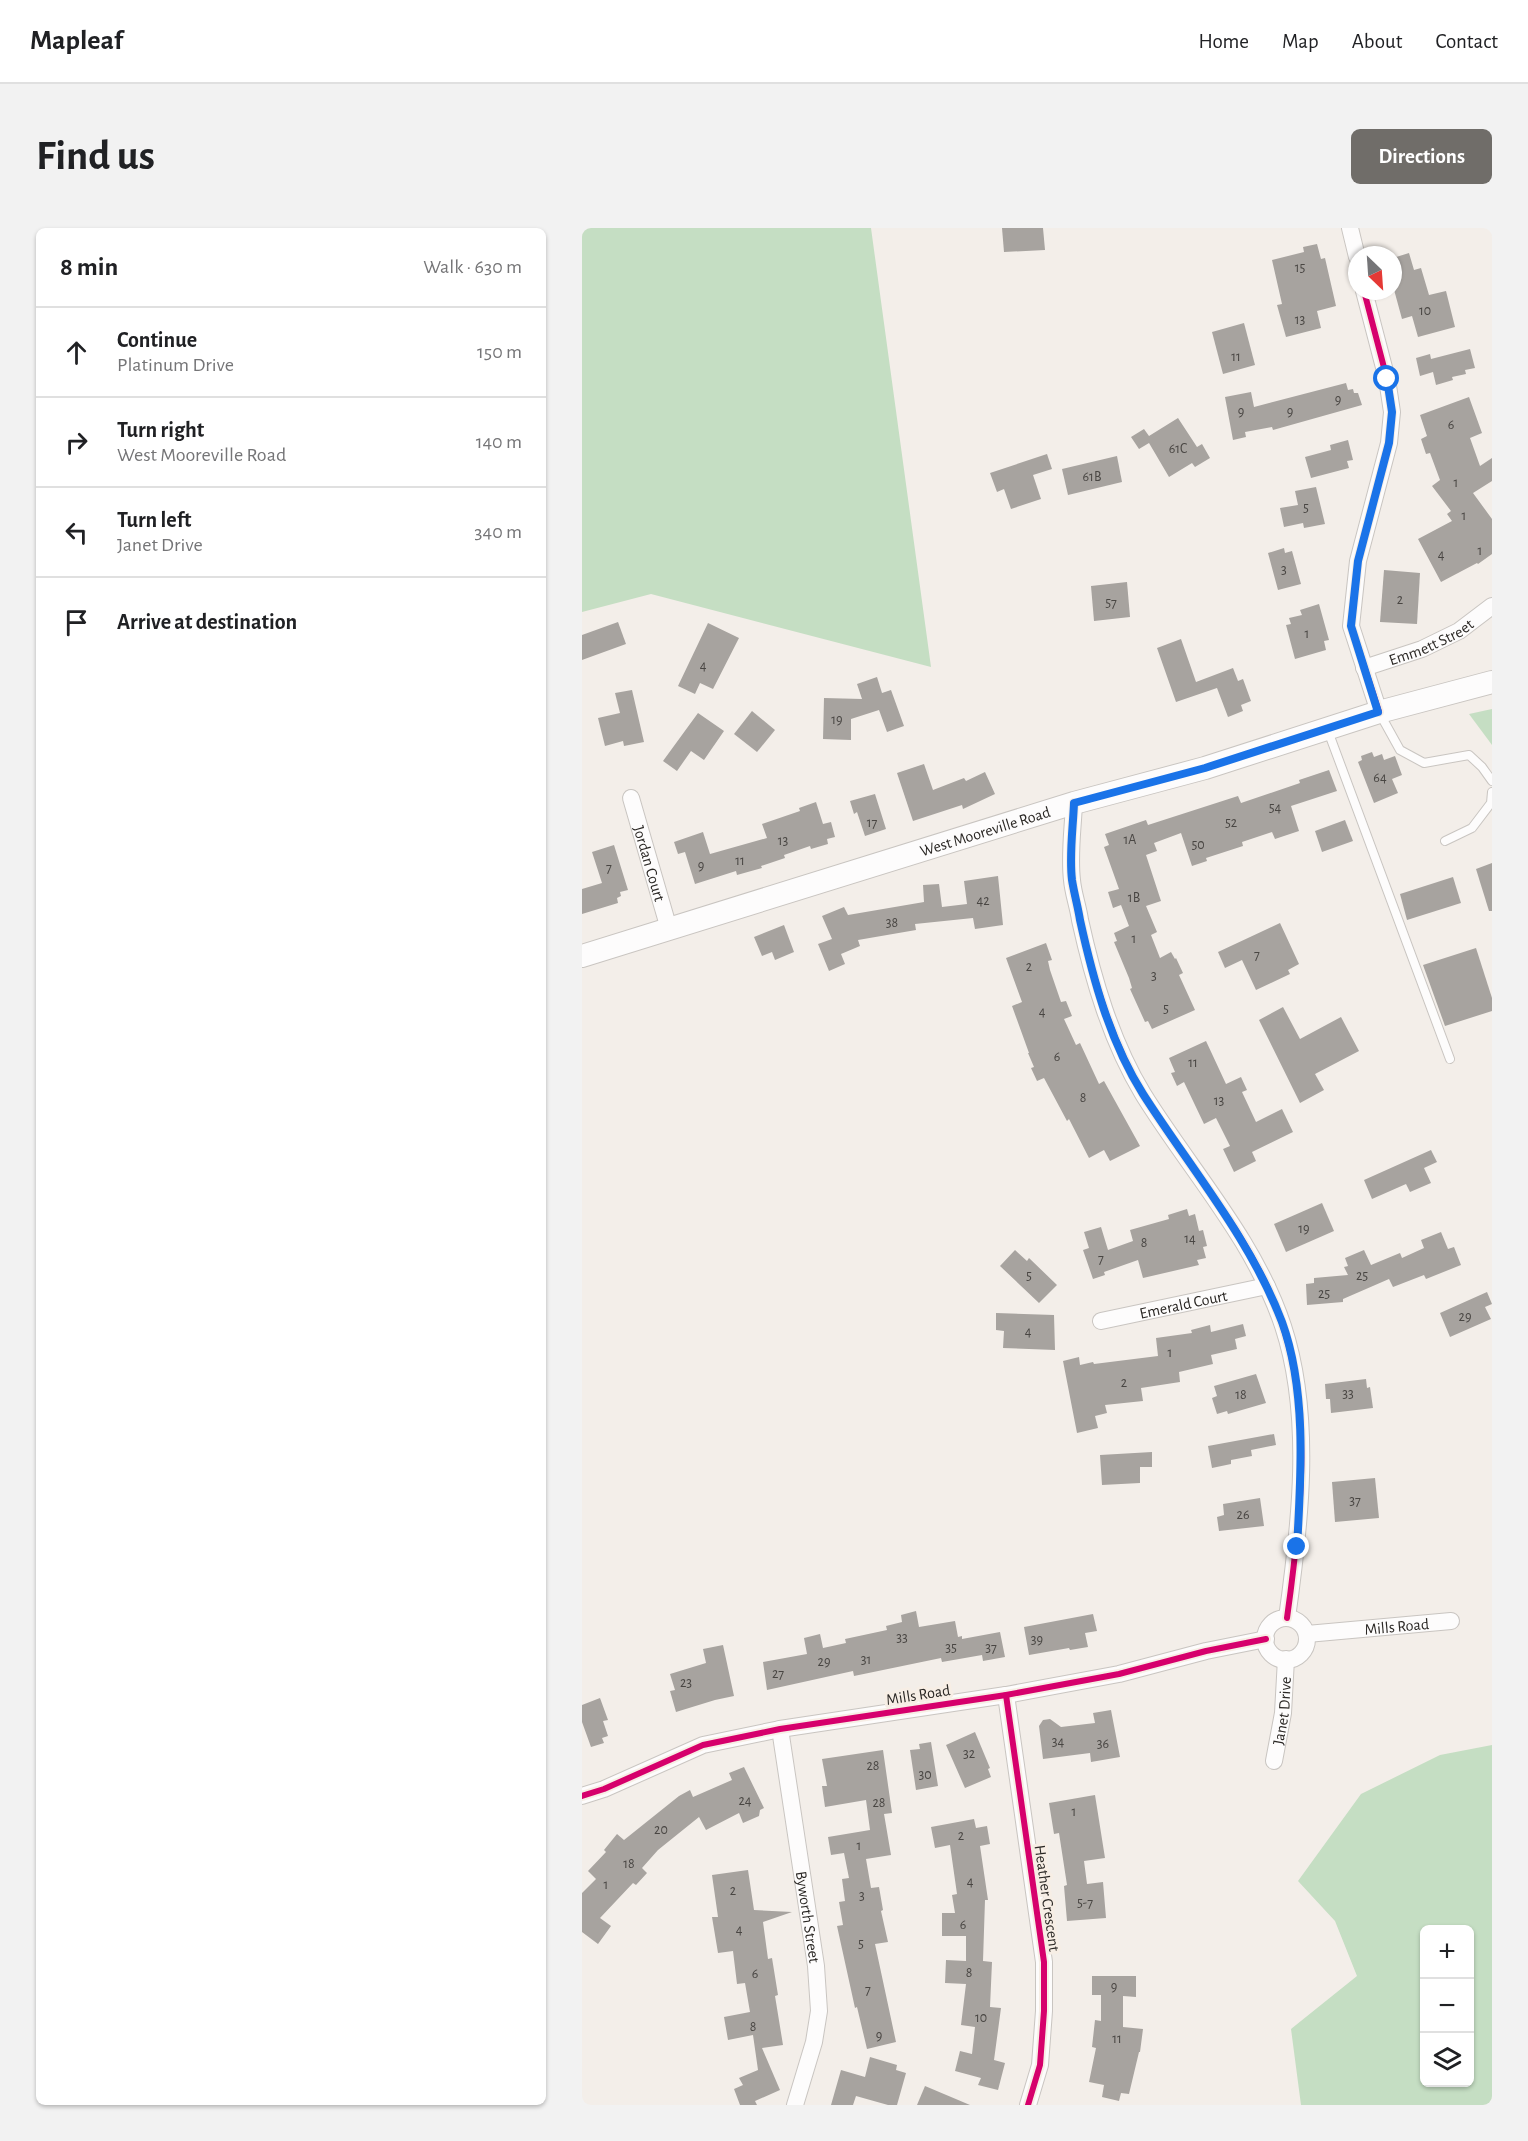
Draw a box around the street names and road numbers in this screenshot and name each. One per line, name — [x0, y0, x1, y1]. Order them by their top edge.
street label: Emmett Street — [1387, 616, 1477, 668]
street label: West Mooreville Road — [918, 804, 1052, 859]
street label: Jordan Court — [630, 824, 668, 903]
street label: Emerald Court — [1138, 1288, 1229, 1322]
street label: Mills Road — [1364, 1616, 1430, 1638]
street label: Janet Drive — [1270, 1676, 1294, 1746]
street label: Mills Road — [885, 1682, 951, 1708]
street label: Heather Crescent — [1032, 1844, 1062, 1952]
street label: Byworth Street — [793, 1870, 822, 1964]

